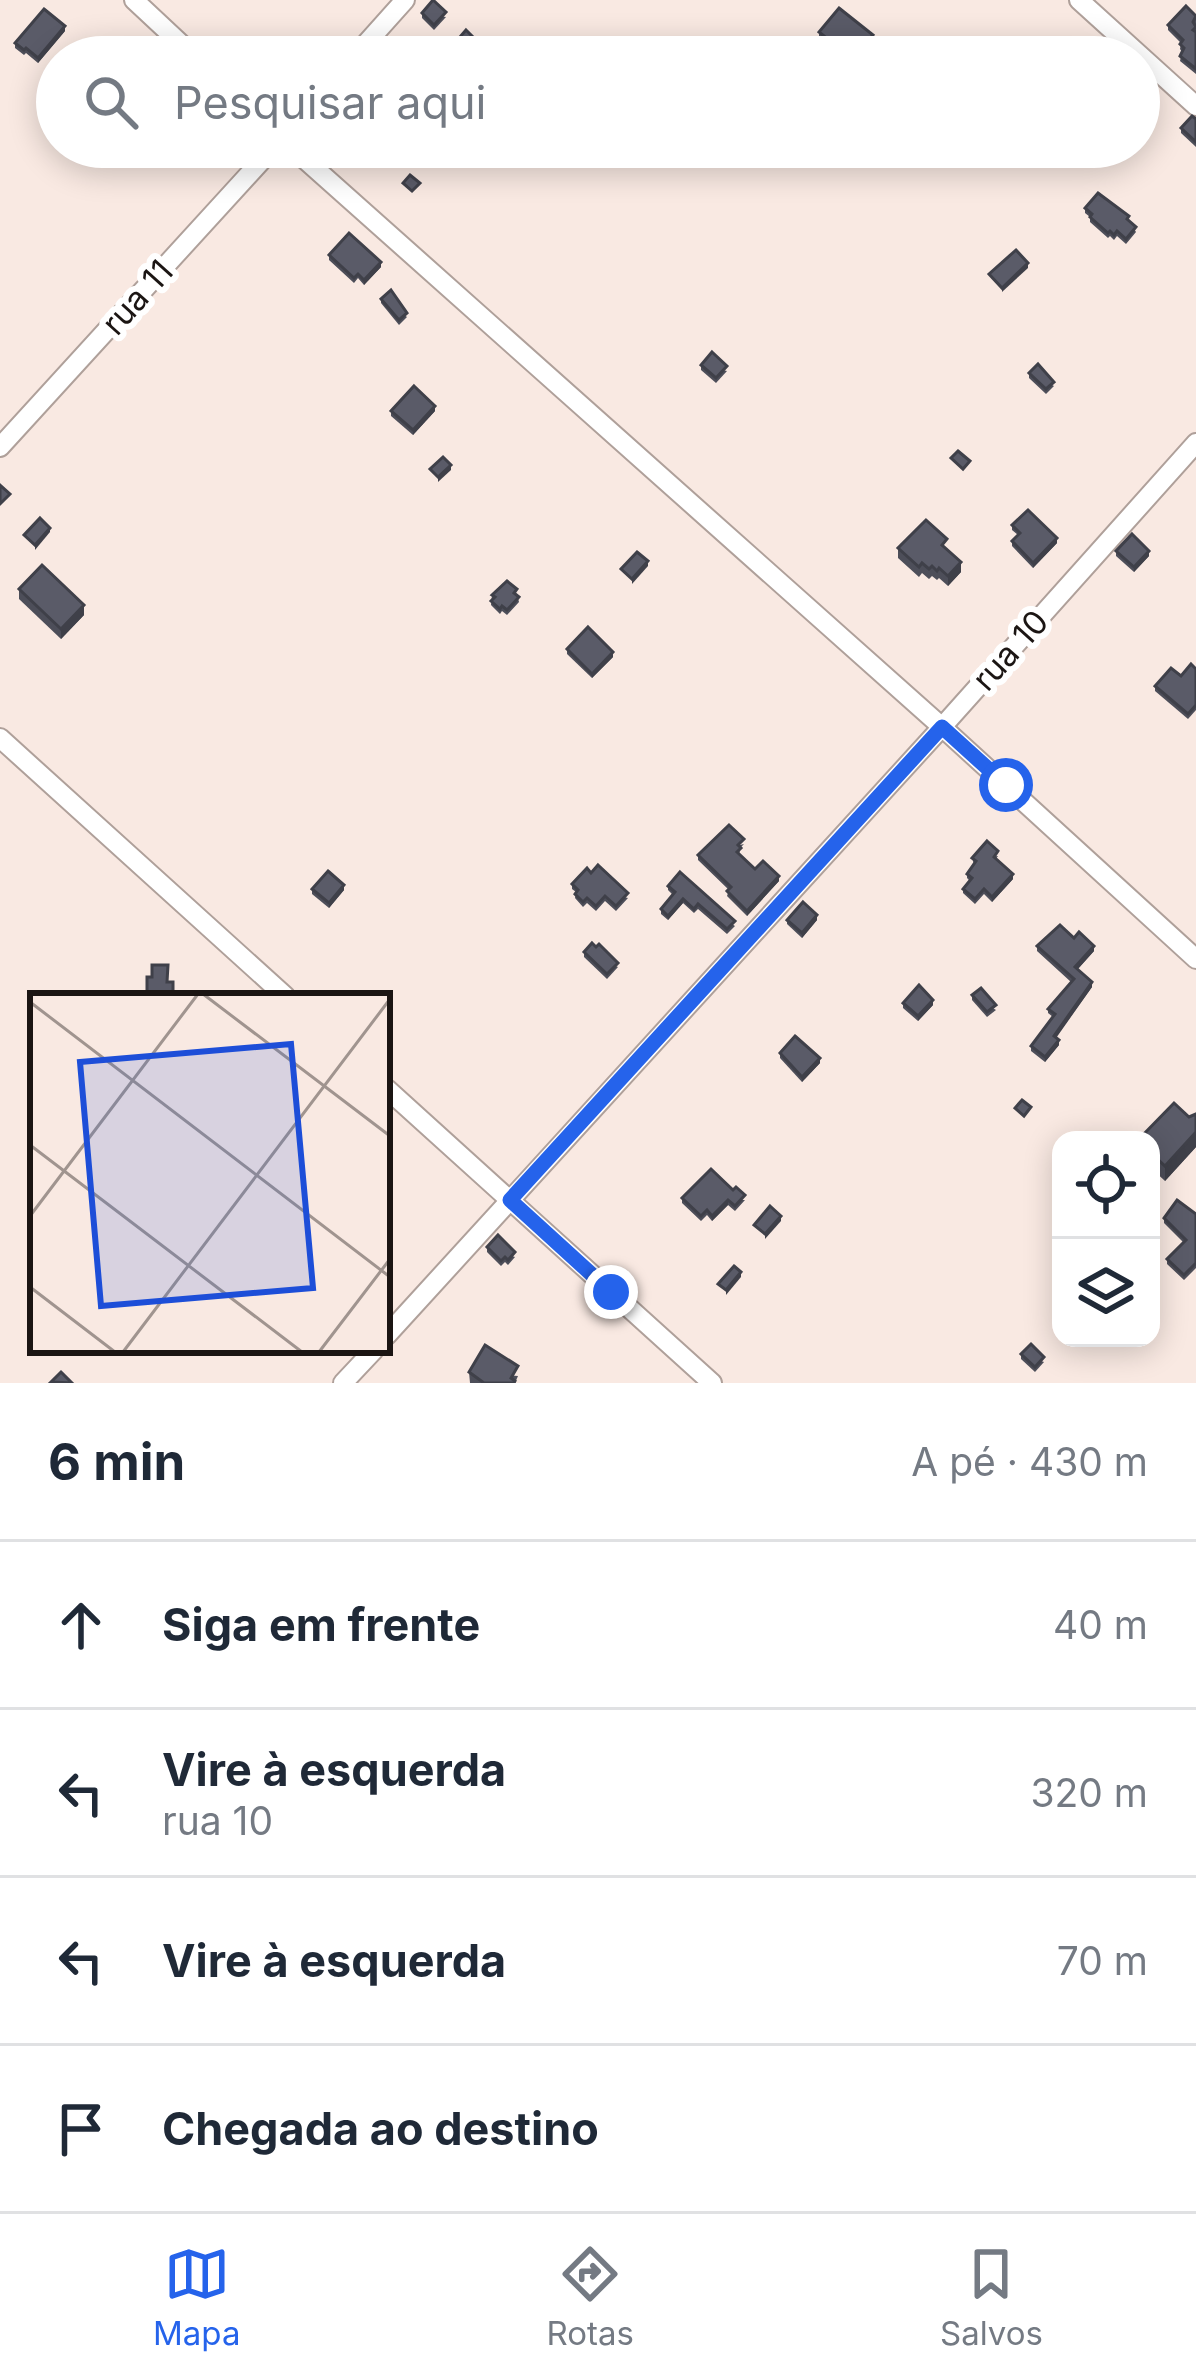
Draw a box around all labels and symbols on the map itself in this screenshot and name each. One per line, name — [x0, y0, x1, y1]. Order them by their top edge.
street label: rua 11 — [93, 251, 181, 343]
street label: rua 10 — [964, 602, 1056, 698]
route start — [979, 758, 1033, 812]
inset map — [30, 993, 390, 1353]
route end — [584, 1265, 638, 1319]

